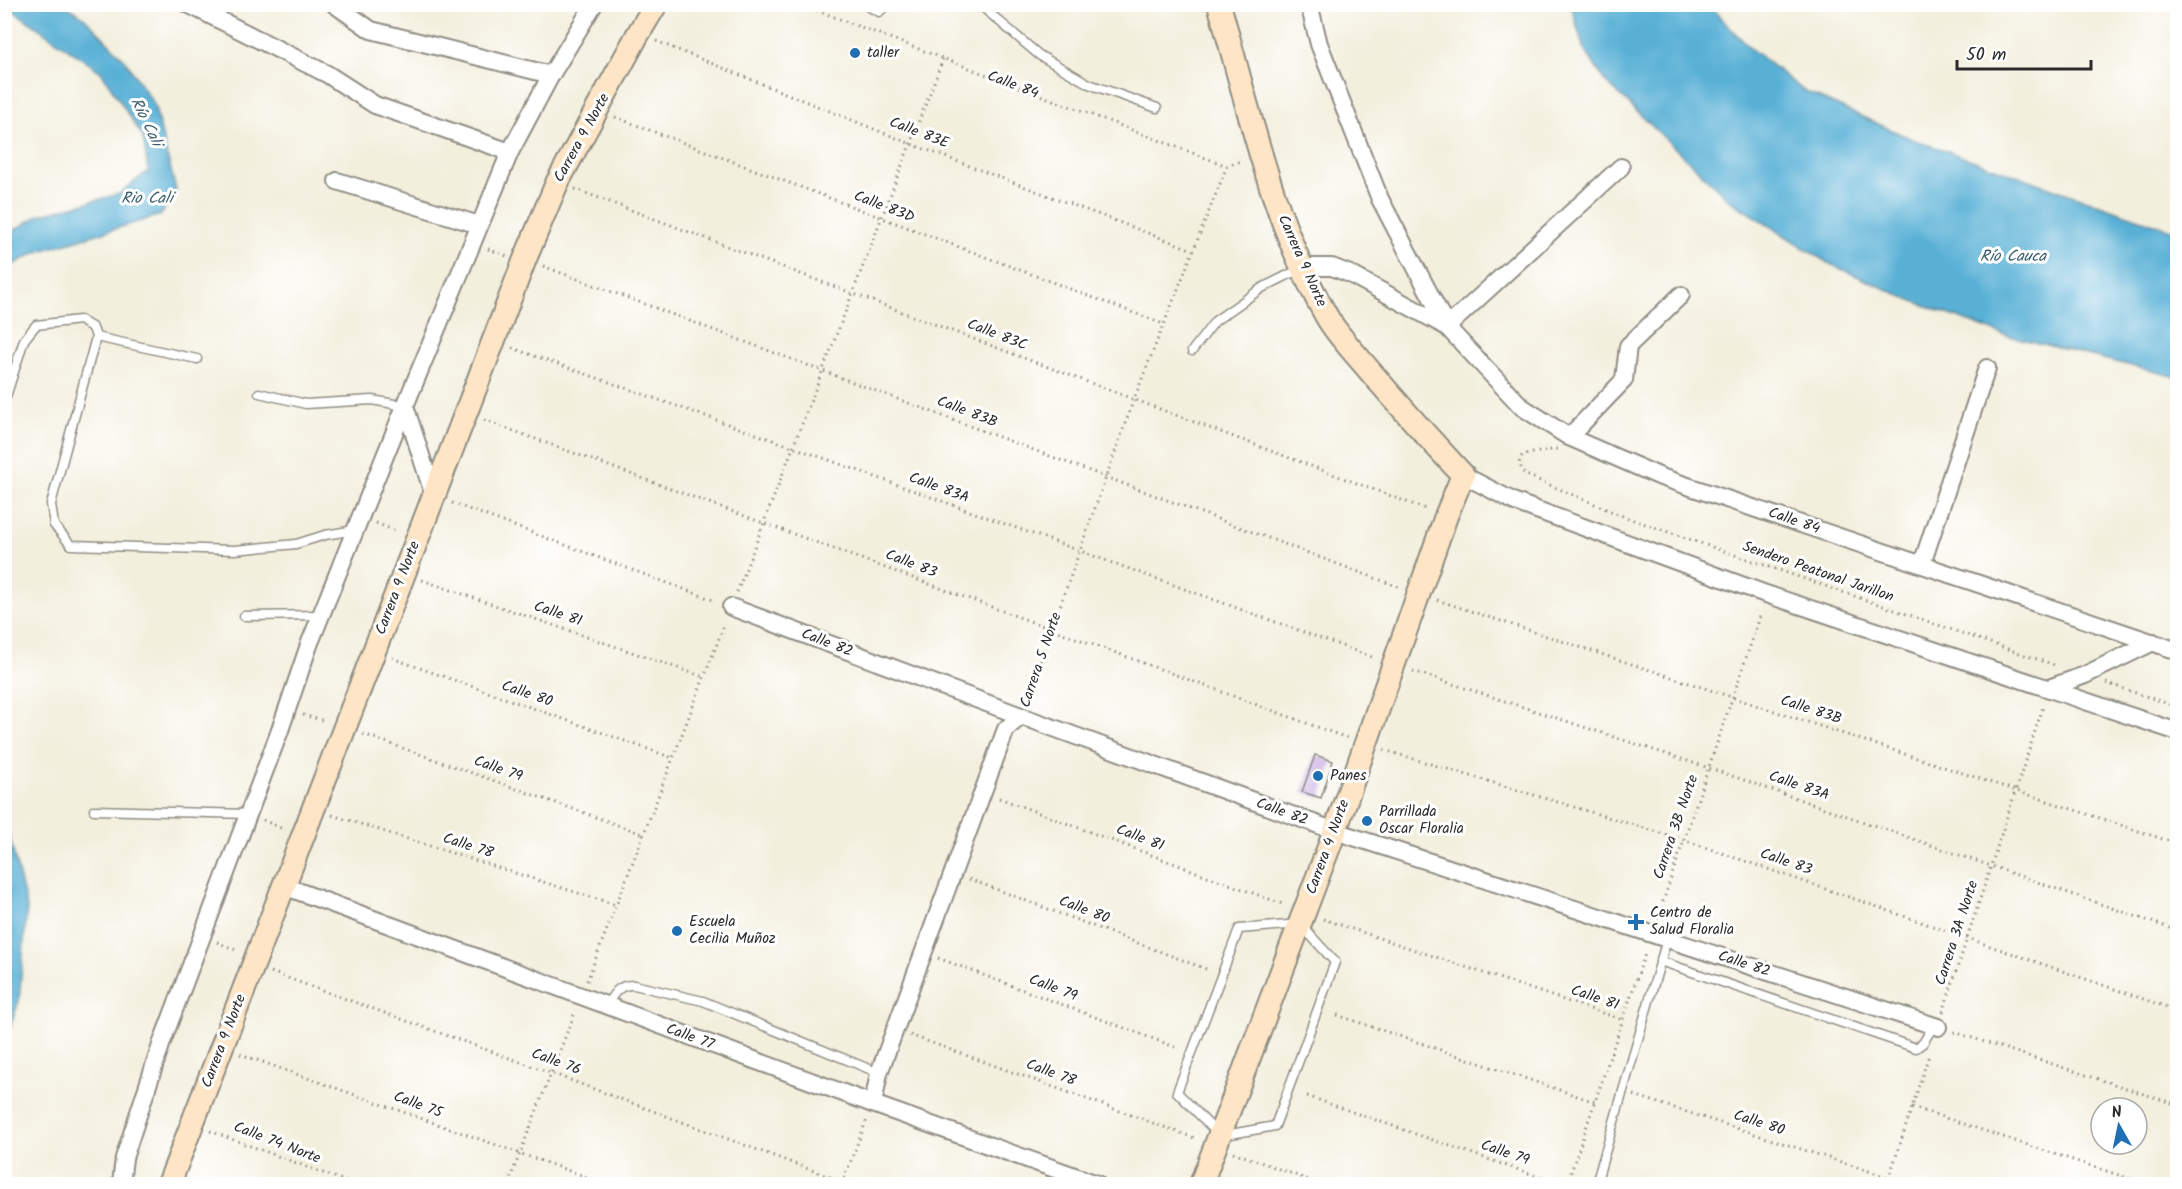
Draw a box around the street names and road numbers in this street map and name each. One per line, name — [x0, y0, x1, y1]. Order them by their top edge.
street label: Calle 84 — [984, 64, 1042, 106]
street label: Carrera 9 Norte — [548, 89, 616, 187]
street label: Calle 83E — [886, 111, 954, 156]
street label: Calle 83D — [850, 184, 918, 230]
street label: Carrera 9 Norte — [1271, 211, 1333, 311]
street label: Calle 83C — [963, 313, 1031, 357]
street label: Calle 83B — [933, 389, 1001, 435]
street label: Calle 83A — [905, 466, 973, 510]
street label: Calle 84 — [1765, 501, 1823, 541]
street label: Sendero Peatonal Jarillon — [1739, 535, 1897, 609]
street label: Carrera 9 Norte — [369, 537, 427, 638]
street label: Calle 83 — [882, 543, 941, 585]
street label: Calle 81 — [531, 595, 586, 634]
street label: Carrera 5 Norte — [1013, 609, 1069, 711]
street label: Calle 82 — [798, 622, 856, 664]
street label: Calle 80 — [498, 674, 556, 714]
street label: Calle 83B — [1777, 689, 1845, 731]
street label: Calle 79 — [470, 749, 526, 789]
street label: Calle 83A — [1765, 764, 1833, 808]
street label: Carrera 3B Norte — [1647, 771, 1705, 883]
street label: Calle 82 — [1253, 792, 1311, 832]
street label: Carrera 4 Norte — [1300, 796, 1356, 898]
street label: Calle 81 — [1112, 818, 1168, 858]
street label: Calle 78 — [440, 827, 497, 866]
street label: Calle 83 — [1757, 842, 1816, 882]
street label: Carrera 3A Norte — [1929, 877, 1985, 988]
street label: Calle 80 — [1055, 889, 1113, 931]
street label: Calle 82 — [1715, 944, 1773, 984]
street label: Calle 79 — [1025, 968, 1081, 1008]
street label: Calle 81 — [1568, 979, 1623, 1018]
street label: Carrera 9 Norte — [195, 990, 253, 1091]
street label: Calle 77 — [662, 1017, 719, 1057]
street label: Calle 76 — [528, 1042, 584, 1082]
street label: Calle 78 — [1022, 1053, 1080, 1094]
street label: Calle 75 — [390, 1085, 447, 1125]
street label: Calle 80 — [1730, 1103, 1788, 1143]
street label: Calle 74 Norte — [230, 1115, 324, 1171]
street label: Calle 79 — [1477, 1133, 1533, 1173]

